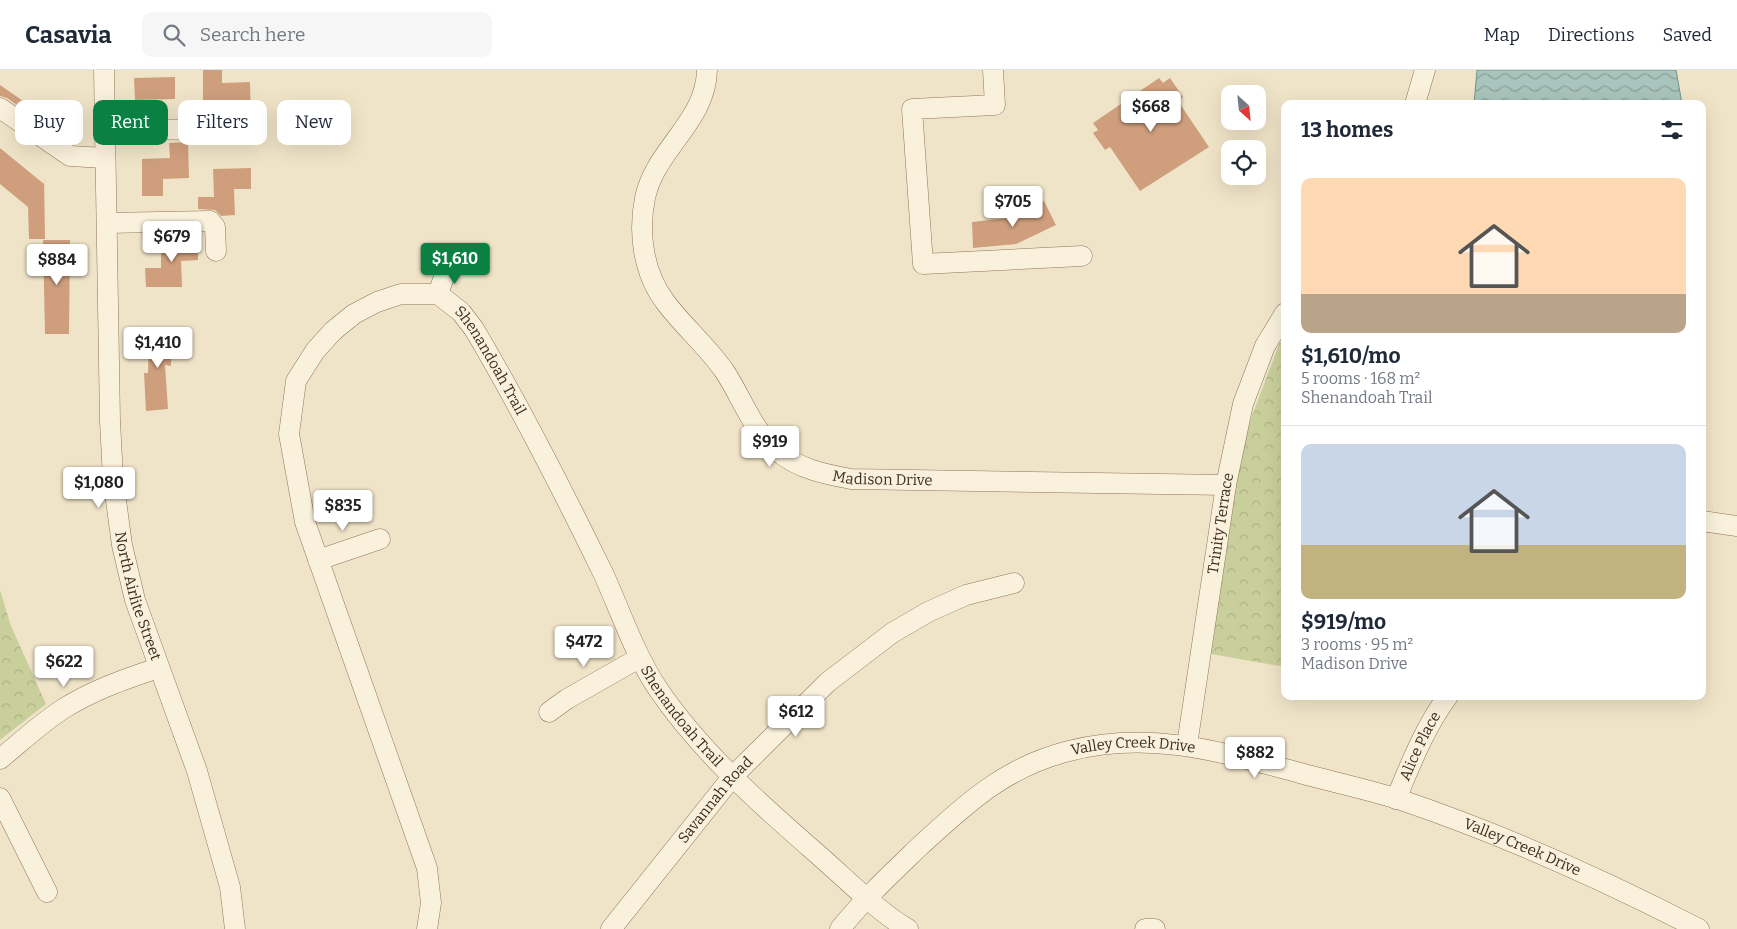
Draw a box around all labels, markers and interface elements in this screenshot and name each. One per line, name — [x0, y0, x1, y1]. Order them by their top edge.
search box — [142, 12, 492, 57]
text: Casavia — [25, 21, 112, 49]
icon: search — [160, 21, 188, 49]
text: Search here — [200, 23, 305, 46]
text: Map — [1484, 24, 1520, 46]
text: Directions — [1548, 24, 1635, 46]
text: Saved — [1663, 24, 1712, 46]
north arrow — [1221, 85, 1266, 130]
map controls — [1221, 85, 1266, 185]
pin: $668 — [1121, 90, 1181, 133]
text: $668 — [1132, 97, 1170, 116]
chip: Buy — [15, 100, 83, 145]
chip: Rent — [93, 100, 168, 145]
chip: Filters — [178, 100, 267, 145]
chip: New — [277, 100, 351, 145]
icon: filters — [1658, 116, 1686, 144]
text: 13 homes — [1301, 117, 1393, 143]
button: locate — [1221, 140, 1266, 185]
pin: $705 — [983, 186, 1043, 228]
text: $705 — [995, 192, 1031, 211]
icon: home — [1449, 211, 1539, 301]
pin: $679 — [142, 220, 202, 263]
text: $679 — [154, 227, 190, 246]
pin: $1,610 — [414, 242, 496, 285]
pin: $884 — [27, 244, 87, 286]
text: $1,610 — [432, 249, 478, 268]
text: $884 — [38, 250, 76, 269]
street label: Shenandoah Trail — [452, 302, 530, 418]
pin: $1,410 — [117, 326, 199, 369]
text: $1,410 — [134, 333, 182, 352]
text: $1,610/mo — [1301, 343, 1401, 369]
text: 5 rooms · 168 m² — [1301, 369, 1420, 388]
text: Shenandoah Trail — [1301, 388, 1433, 407]
pin: $919 — [740, 426, 800, 468]
text: $919 — [752, 432, 788, 451]
pin: $1,080 — [58, 466, 140, 509]
street label: Madison Drive — [831, 467, 933, 489]
street label: Trinity Terrace — [1204, 471, 1237, 575]
text: $1,080 — [74, 473, 124, 492]
icon: home — [1449, 476, 1539, 566]
pin: $835 — [313, 490, 373, 532]
text: $835 — [324, 496, 362, 515]
street label: North Airlite Street — [111, 530, 165, 663]
text: $919/mo — [1301, 609, 1386, 635]
pin: $472 — [554, 626, 614, 668]
text: $472 — [566, 632, 602, 651]
text: 3 rooms · 95 m² — [1301, 635, 1413, 654]
pin: $622 — [34, 646, 94, 688]
text: $622 — [45, 652, 83, 671]
text: Madison Drive — [1301, 654, 1408, 673]
street label: Shenandoah Trail — [637, 662, 727, 770]
pin: $612 — [766, 696, 826, 738]
text: $612 — [779, 702, 813, 721]
street label: Alice Place — [1396, 708, 1444, 783]
street label: Valley Creek Drive — [1069, 733, 1197, 759]
pin: $882 — [1225, 736, 1285, 779]
text: $882 — [1236, 743, 1274, 762]
street label: Savannah Road — [674, 753, 756, 847]
street label: Valley Creek Drive — [1461, 814, 1584, 879]

